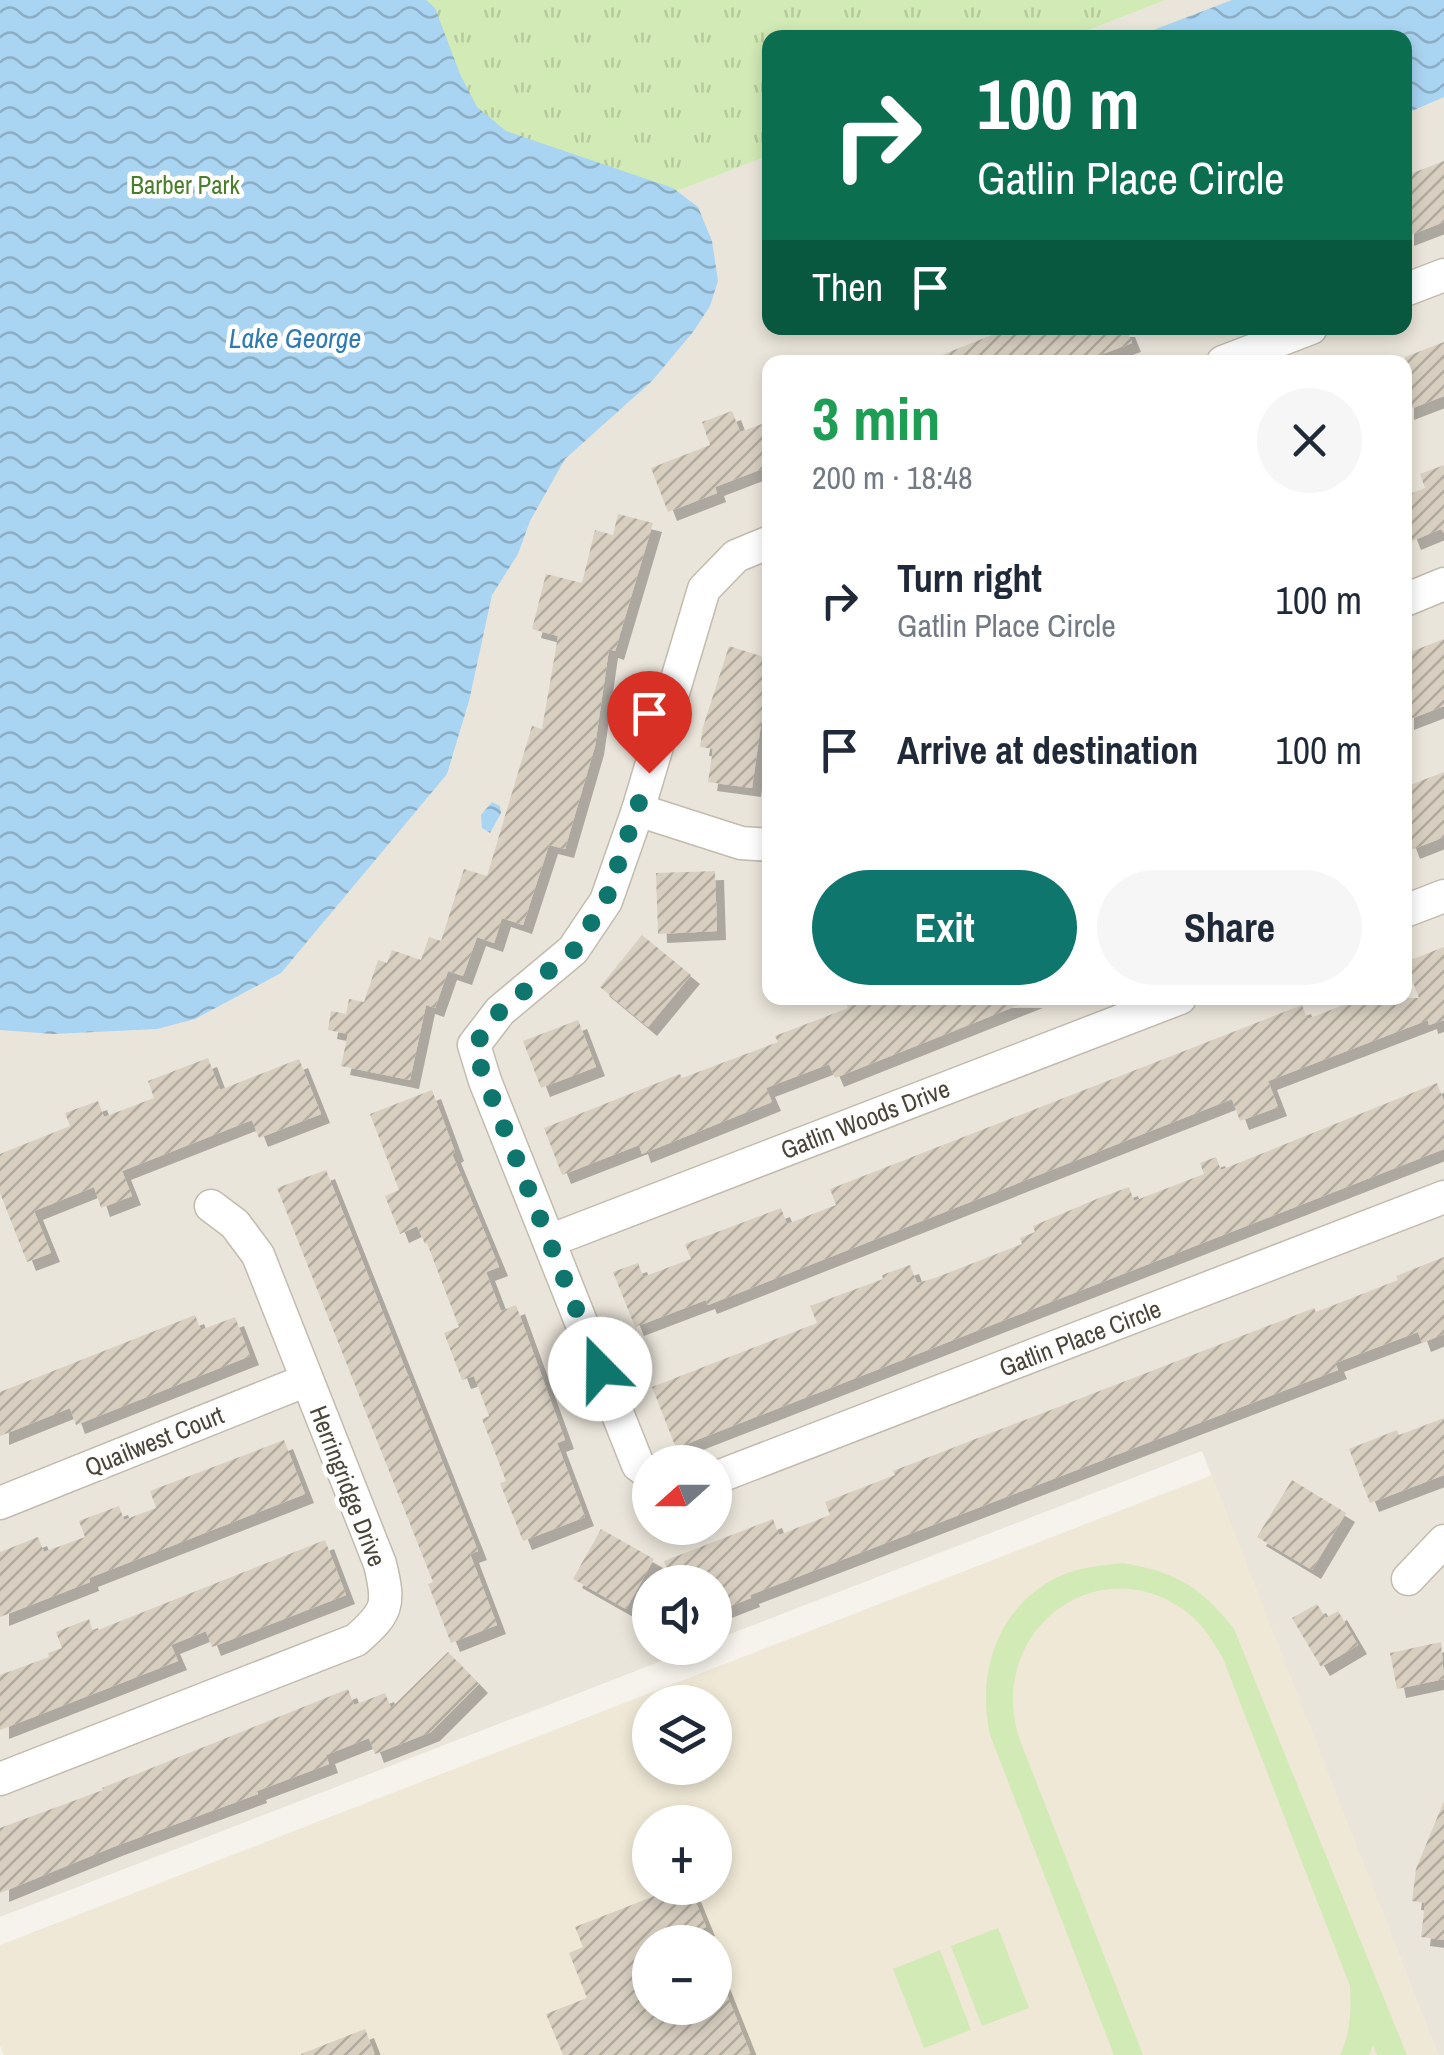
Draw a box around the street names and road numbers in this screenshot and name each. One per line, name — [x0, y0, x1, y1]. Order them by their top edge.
street label: Gatlin Woods Drive — [776, 1071, 954, 1167]
street label: Gatlin Place Circle — [994, 1292, 1166, 1384]
street label: Quailwest Court — [79, 1398, 229, 1484]
street label: Herringridge Drive — [302, 1401, 394, 1571]

